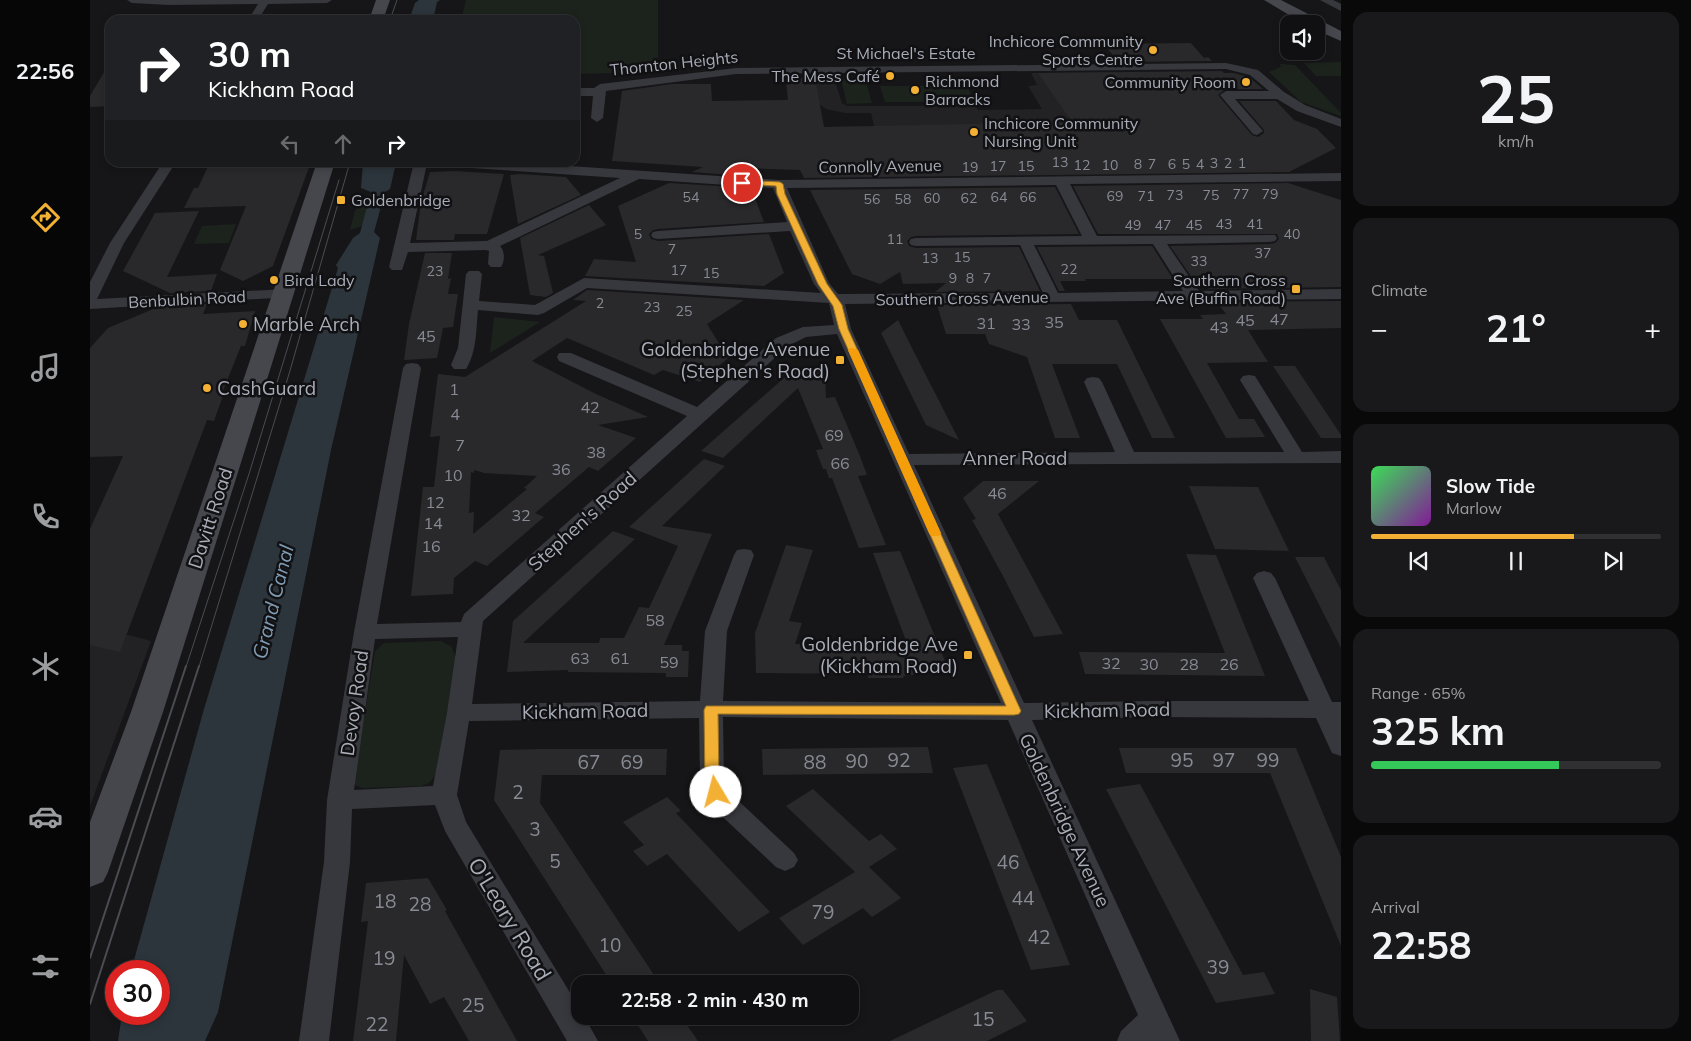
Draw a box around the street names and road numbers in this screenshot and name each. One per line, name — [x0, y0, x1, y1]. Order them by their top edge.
street label: St Michael's Estate — [837, 43, 975, 63]
street label: Thornton Heights — [609, 46, 739, 80]
street label: Connolly Avenue — [818, 155, 942, 177]
street label: Benbulbin Road — [128, 286, 246, 312]
street label: Southern Cross Avenue — [875, 286, 1049, 310]
street label: Anner Road — [962, 446, 1068, 470]
street label: Davitt Road — [182, 465, 238, 571]
street label: Stephen's Road — [523, 466, 641, 576]
street label: Devoy Road — [335, 648, 373, 758]
street label: Kickham Road — [1044, 697, 1170, 723]
street label: Kickham Road — [522, 698, 648, 724]
street label: Goldenbridge Avenue — [1014, 729, 1116, 911]
street label: O'Leary Road — [462, 852, 558, 986]

